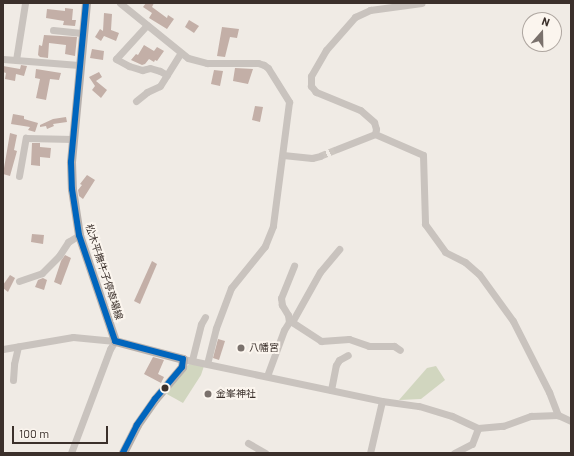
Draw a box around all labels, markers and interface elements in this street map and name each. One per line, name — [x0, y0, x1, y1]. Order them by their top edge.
north arrow — [522, 12, 562, 52]
text: N — [540, 14, 552, 29]
street label: 松木平撫牛子停車場線 — [83, 223, 125, 321]
place label: 八幡宮 — [249, 342, 279, 354]
marker: 八幡宮 — [236, 343, 246, 353]
unlabelled marker — [160, 383, 170, 393]
place label: 金峯神社 — [216, 388, 256, 400]
marker: 金峯神社 — [203, 389, 213, 399]
scale bar — [14, 418, 110, 444]
text: 100 m — [19, 426, 49, 440]

